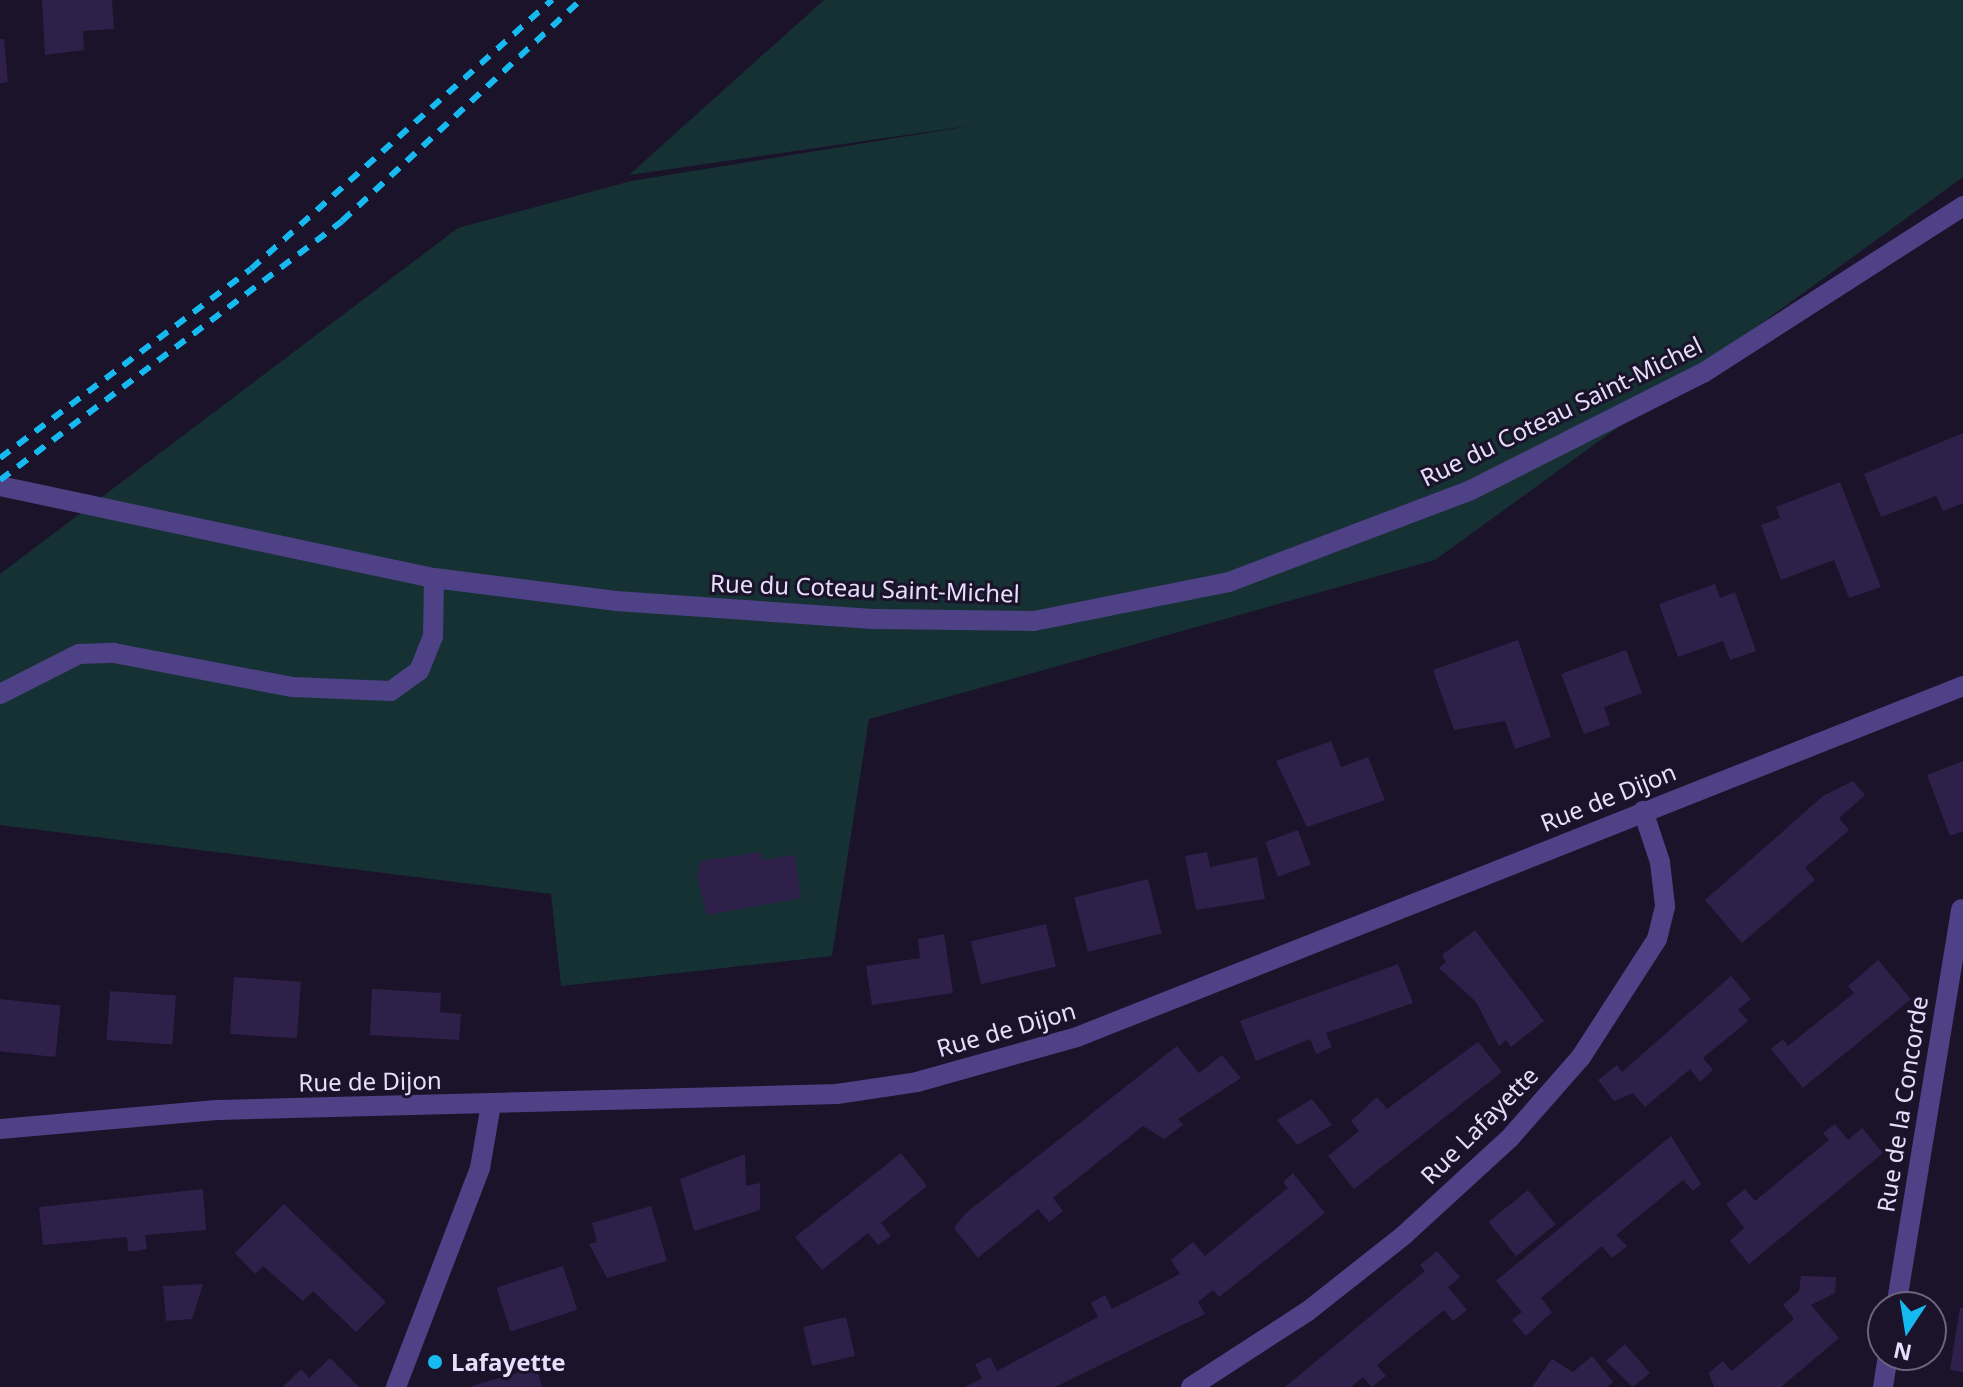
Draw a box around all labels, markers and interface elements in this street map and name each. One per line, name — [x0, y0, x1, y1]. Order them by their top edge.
street label: Rue du Coteau Saint-Michel — [1415, 330, 1707, 492]
street label: Rue du Coteau Saint-Michel — [710, 568, 1020, 608]
street label: Rue de Dijon — [1536, 757, 1680, 837]
street label: Rue de la Concorde — [1871, 994, 1933, 1214]
street label: Rue de Dijon — [933, 995, 1079, 1063]
street label: Rue Lafayette — [1414, 1060, 1544, 1190]
street label: Rue de Dijon — [298, 1065, 442, 1097]
north arrow — [1867, 1291, 1947, 1371]
text: N — [1891, 1336, 1914, 1369]
place label: Lafayette — [451, 1348, 566, 1376]
marker: Lafayette — [426, 1353, 444, 1371]

